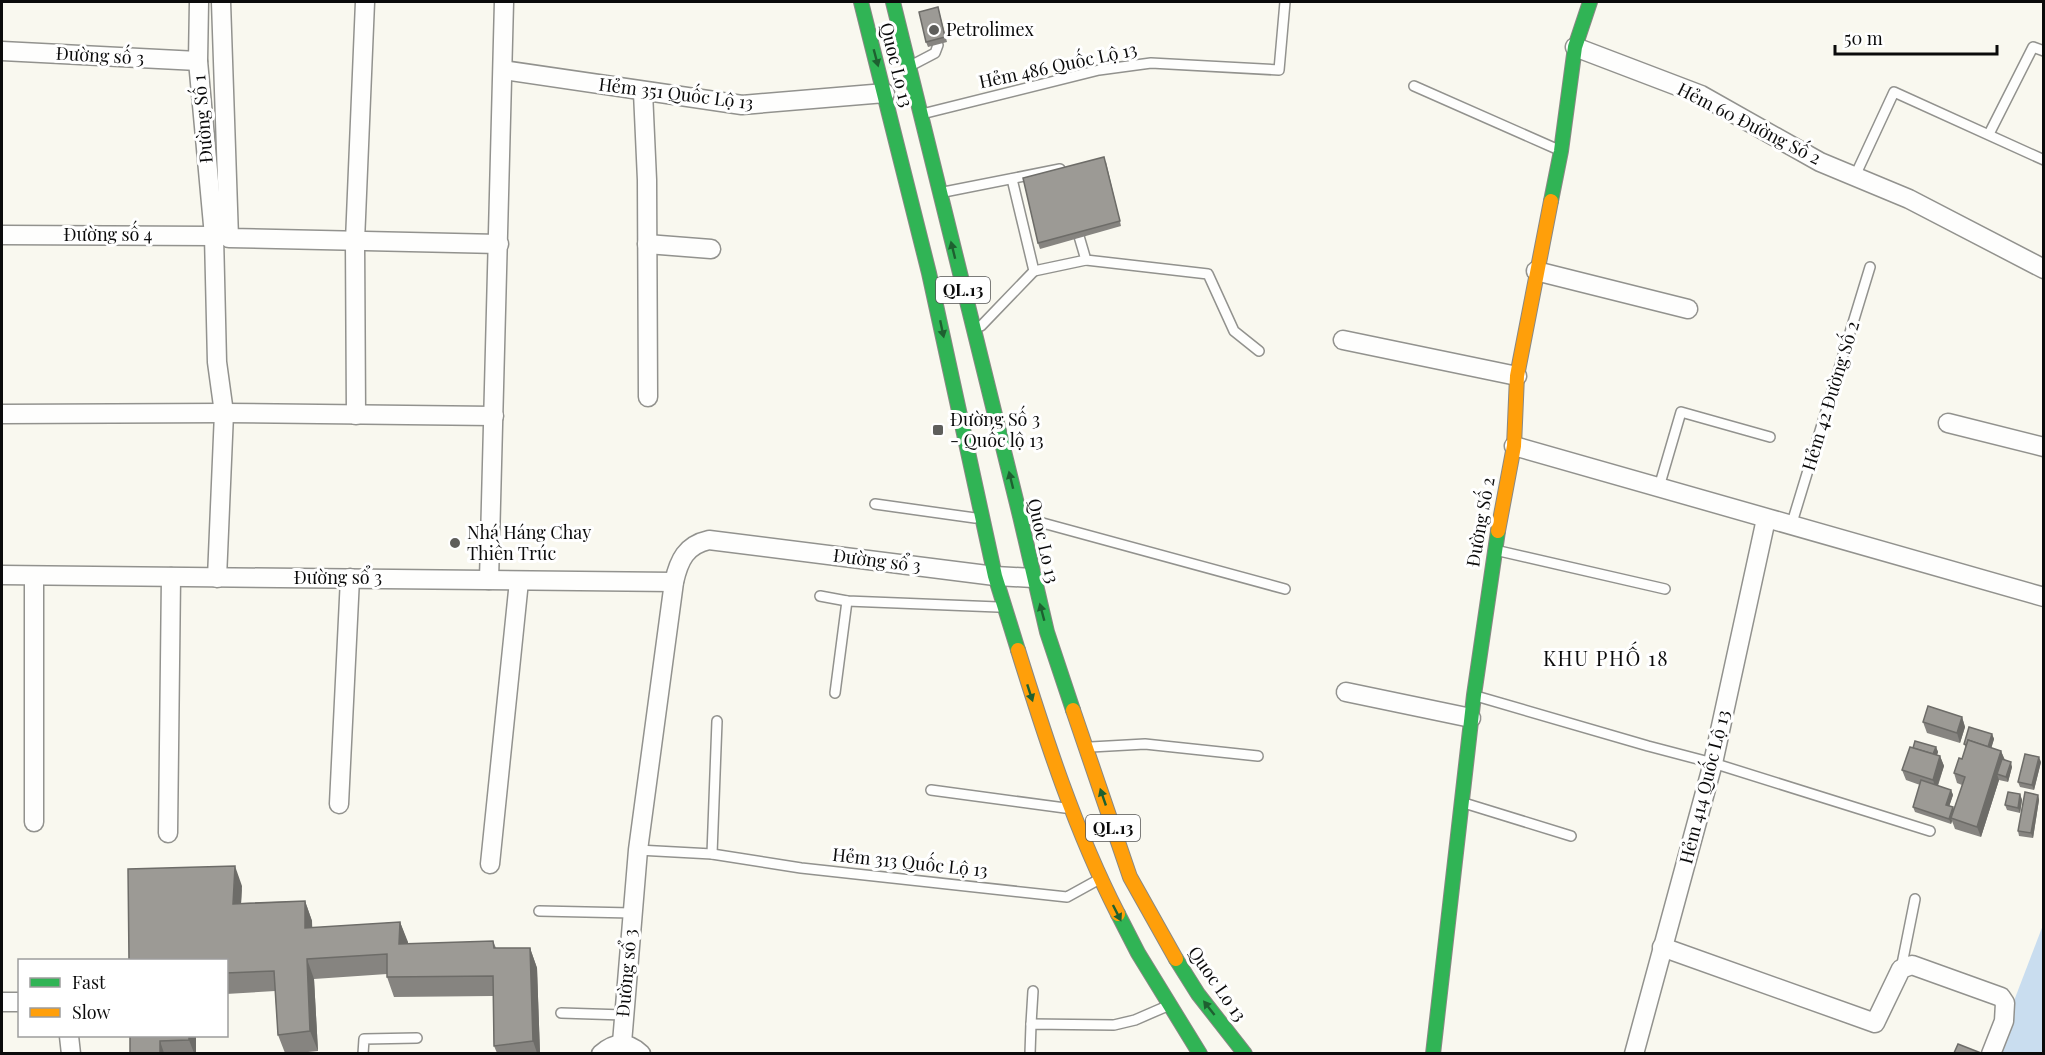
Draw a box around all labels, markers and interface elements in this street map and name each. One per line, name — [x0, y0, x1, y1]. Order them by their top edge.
place label: Petrolimex — [946, 17, 1034, 41]
scale bar — [1835, 18, 1997, 56]
street label: Quoc Lo 13 — [875, 20, 919, 110]
marker: Petrolimex — [927, 23, 941, 37]
text: 50 m — [1844, 26, 1883, 50]
street label: Hẻm 486 Quốc Lộ 13 — [976, 35, 1139, 93]
street label: Đường số 3 — [55, 39, 145, 69]
one-way arrow — [872, 49, 882, 67]
street label: Hẻm 351 Quốc Lộ 13 — [597, 70, 755, 114]
street label: Đường Số 1 — [184, 74, 218, 164]
street label: Hẻm 60 Đường Số 2 — [1674, 75, 1826, 170]
street label: Đường số 4 — [64, 220, 152, 246]
one-way arrow — [948, 241, 958, 259]
road number: QL.13 — [936, 277, 990, 303]
street label: Hẻm 42 Đường Số 2 — [1794, 317, 1864, 473]
one-way arrow — [937, 320, 947, 339]
place label: Đường Số 3 - Quốc lộ 13 — [950, 405, 1044, 452]
marker: Đường Số 3 - Quốc lộ 13 — [931, 423, 945, 437]
one-way arrow — [1005, 471, 1015, 489]
street label: Đường Số 2 — [1458, 475, 1500, 569]
street label: Quoc Lo 13 — [1023, 496, 1065, 586]
place label: Nhá Háng Chay Thiền Trúc — [467, 520, 591, 565]
marker: Nhá Háng Chay Thiền Trúc — [448, 536, 462, 550]
street label: Đường sổ 3 — [832, 543, 922, 577]
street label: Đường sổ 3 — [294, 565, 382, 589]
one-way arrow — [1036, 603, 1046, 621]
district label: KHU PHỐ 18 — [1543, 641, 1669, 671]
one-way arrow — [1026, 684, 1035, 702]
street label: Hẻm 414 Quốc Lộ 13 — [1671, 707, 1735, 866]
one-way arrow — [1097, 788, 1107, 806]
road number: QL.13 — [1086, 815, 1140, 841]
street label: Hẻm 313 Quốc Lộ 13 — [831, 840, 989, 882]
one-way arrow — [1112, 904, 1122, 921]
street label: Đường sổ 3 — [610, 928, 642, 1018]
street label: Quoc Lo 13 — [1183, 941, 1252, 1026]
legend — [18, 959, 228, 1037]
text: Fast — [72, 970, 106, 994]
text: Slow — [72, 1000, 110, 1024]
one-way arrow — [1203, 1000, 1215, 1015]

